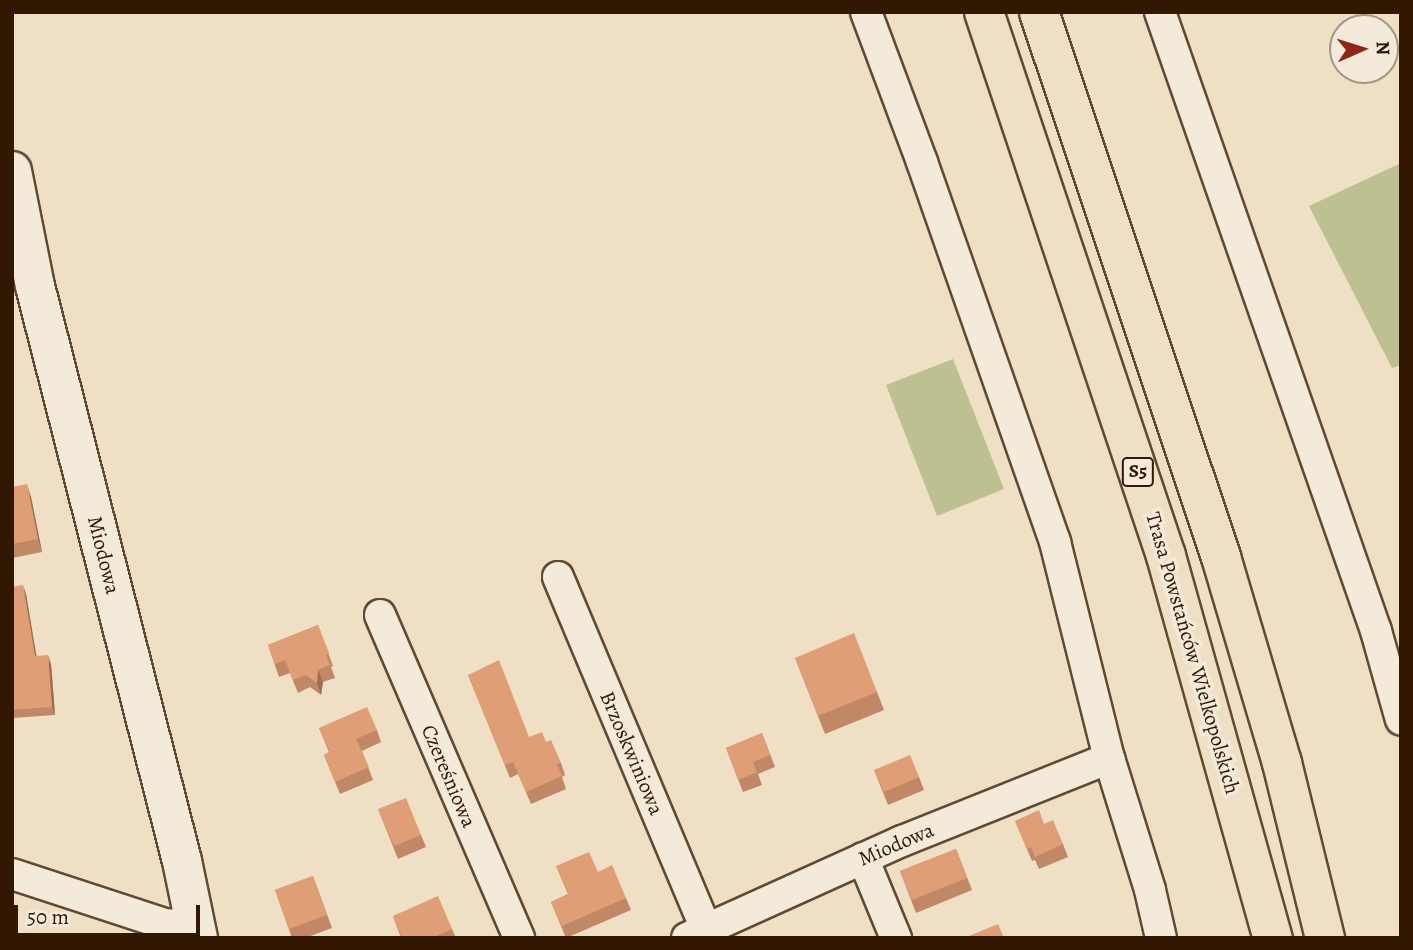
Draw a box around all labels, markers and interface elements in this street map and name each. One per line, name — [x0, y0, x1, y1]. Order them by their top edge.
north arrow — [1329, 14, 1399, 84]
text: N — [1370, 40, 1396, 56]
road number: S5 — [1120, 457, 1156, 488]
street label: Trasa Powstańców Wielkopolskich — [1141, 509, 1245, 797]
street label: Miodowa — [82, 513, 126, 597]
street label: Brzoskwiniowa — [595, 687, 669, 819]
street label: Czereśniowa — [416, 721, 482, 831]
street label: Miodowa — [854, 817, 938, 871]
scale bar — [18, 890, 203, 934]
text: 50 m — [27, 903, 69, 931]

